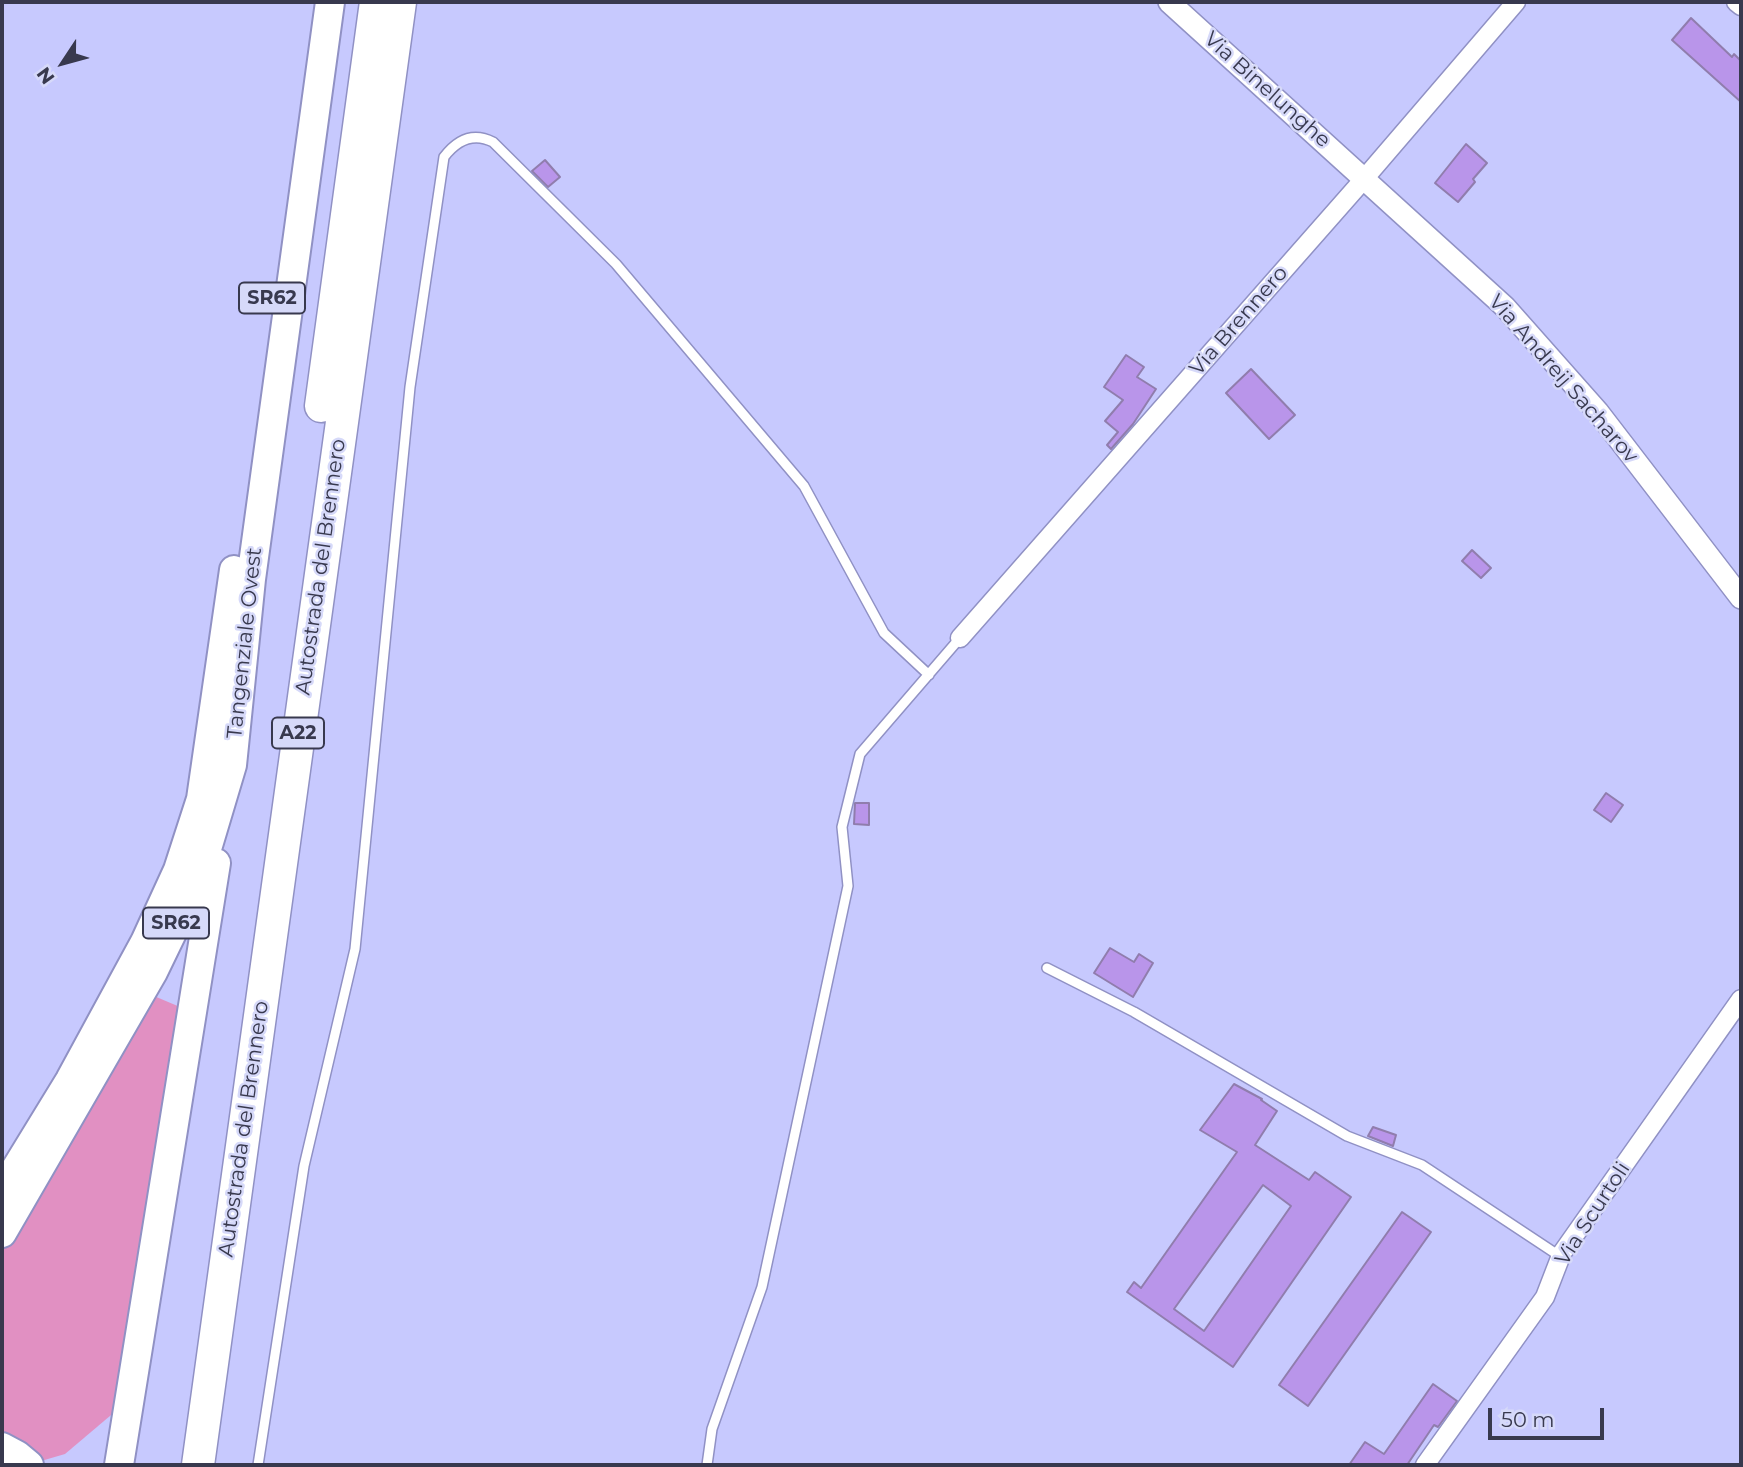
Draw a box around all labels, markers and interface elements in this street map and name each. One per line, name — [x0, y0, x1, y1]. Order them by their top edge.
street label: Via Binelunghe — [1199, 27, 1335, 153]
north arrow — [28, 28, 98, 98]
text: N — [32, 63, 59, 89]
street label: Via Brennero — [1185, 261, 1293, 381]
road number: SR62 — [239, 282, 305, 314]
street label: Via Andreij Sacharov — [1483, 290, 1643, 468]
street label: Autostrada del Brennero — [291, 437, 351, 697]
street label: Tangenziale Ovest — [222, 546, 268, 740]
road number: A22 — [272, 718, 324, 748]
road number: SR62 — [143, 908, 209, 939]
street label: Autostrada del Brennero — [214, 999, 274, 1259]
street label: Via Scurtoli — [1550, 1158, 1636, 1270]
scale bar — [1491, 1394, 1606, 1438]
text: 50 m — [1501, 1407, 1555, 1432]

